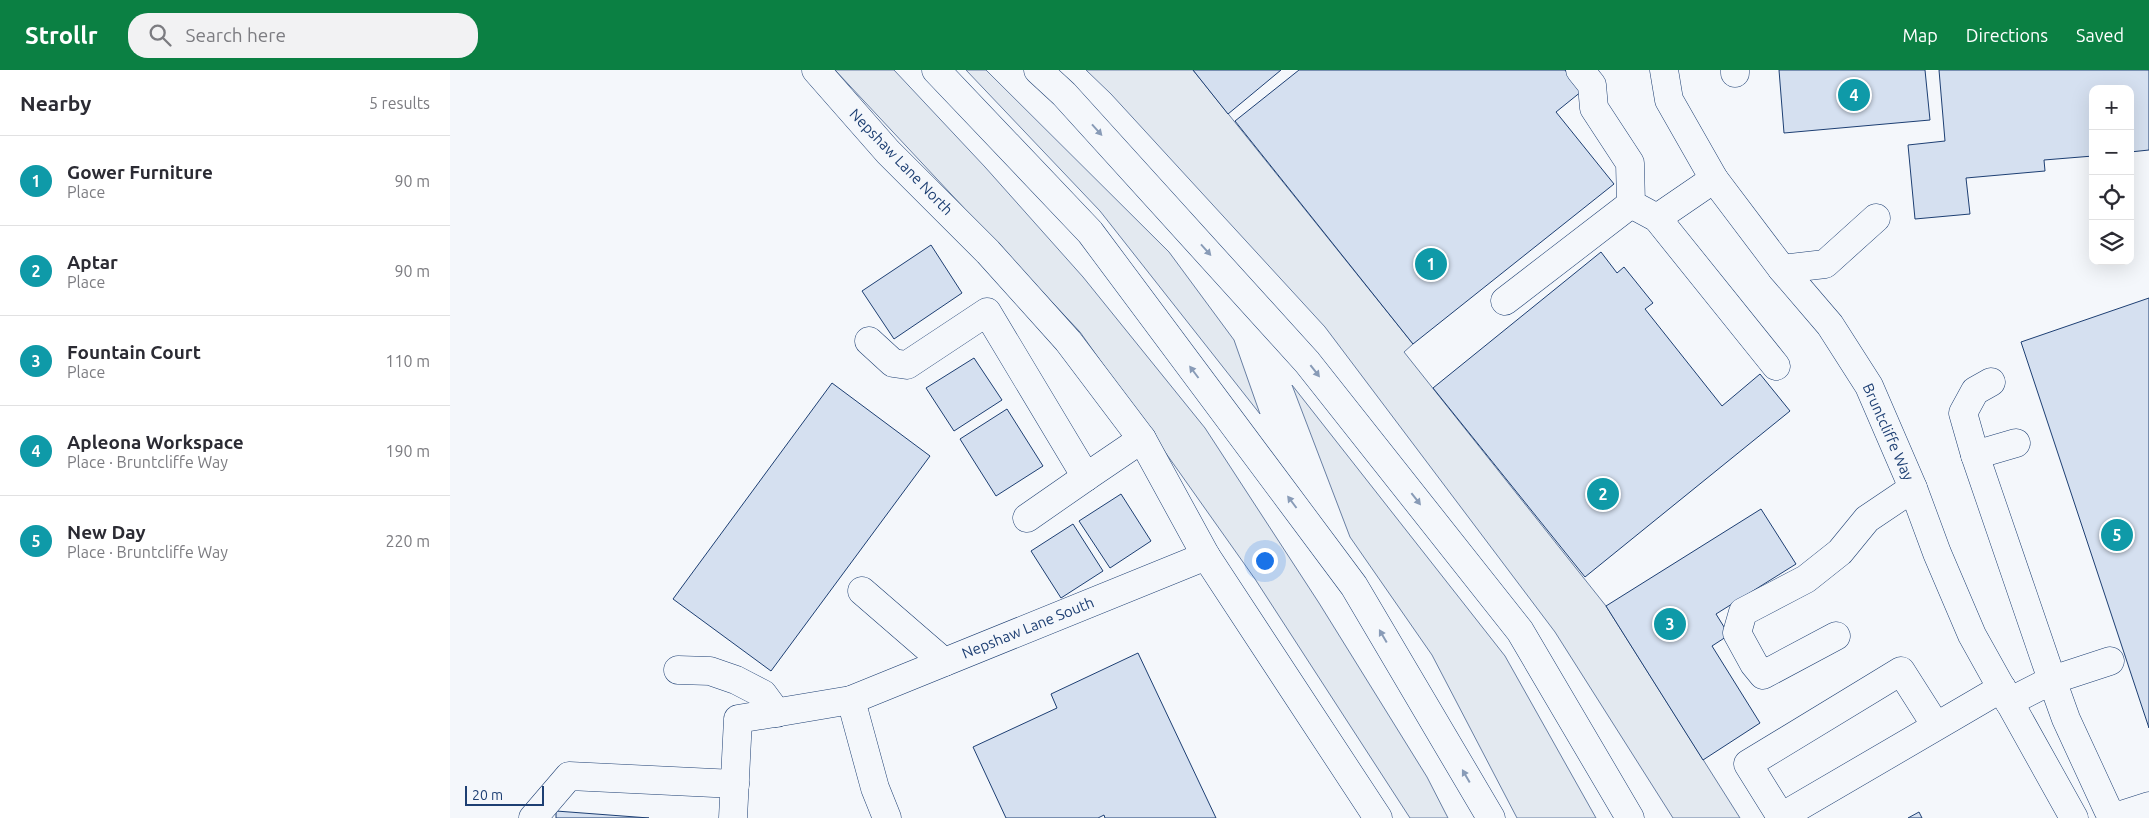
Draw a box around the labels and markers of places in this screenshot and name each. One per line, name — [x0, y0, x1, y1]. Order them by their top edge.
pin: 4 — [1838, 76, 1870, 114]
pin: 1 — [1415, 245, 1447, 283]
pin: 2 — [1587, 475, 1619, 513]
pin: 5 — [2101, 516, 2133, 554]
pin: 3 — [1654, 605, 1686, 643]

